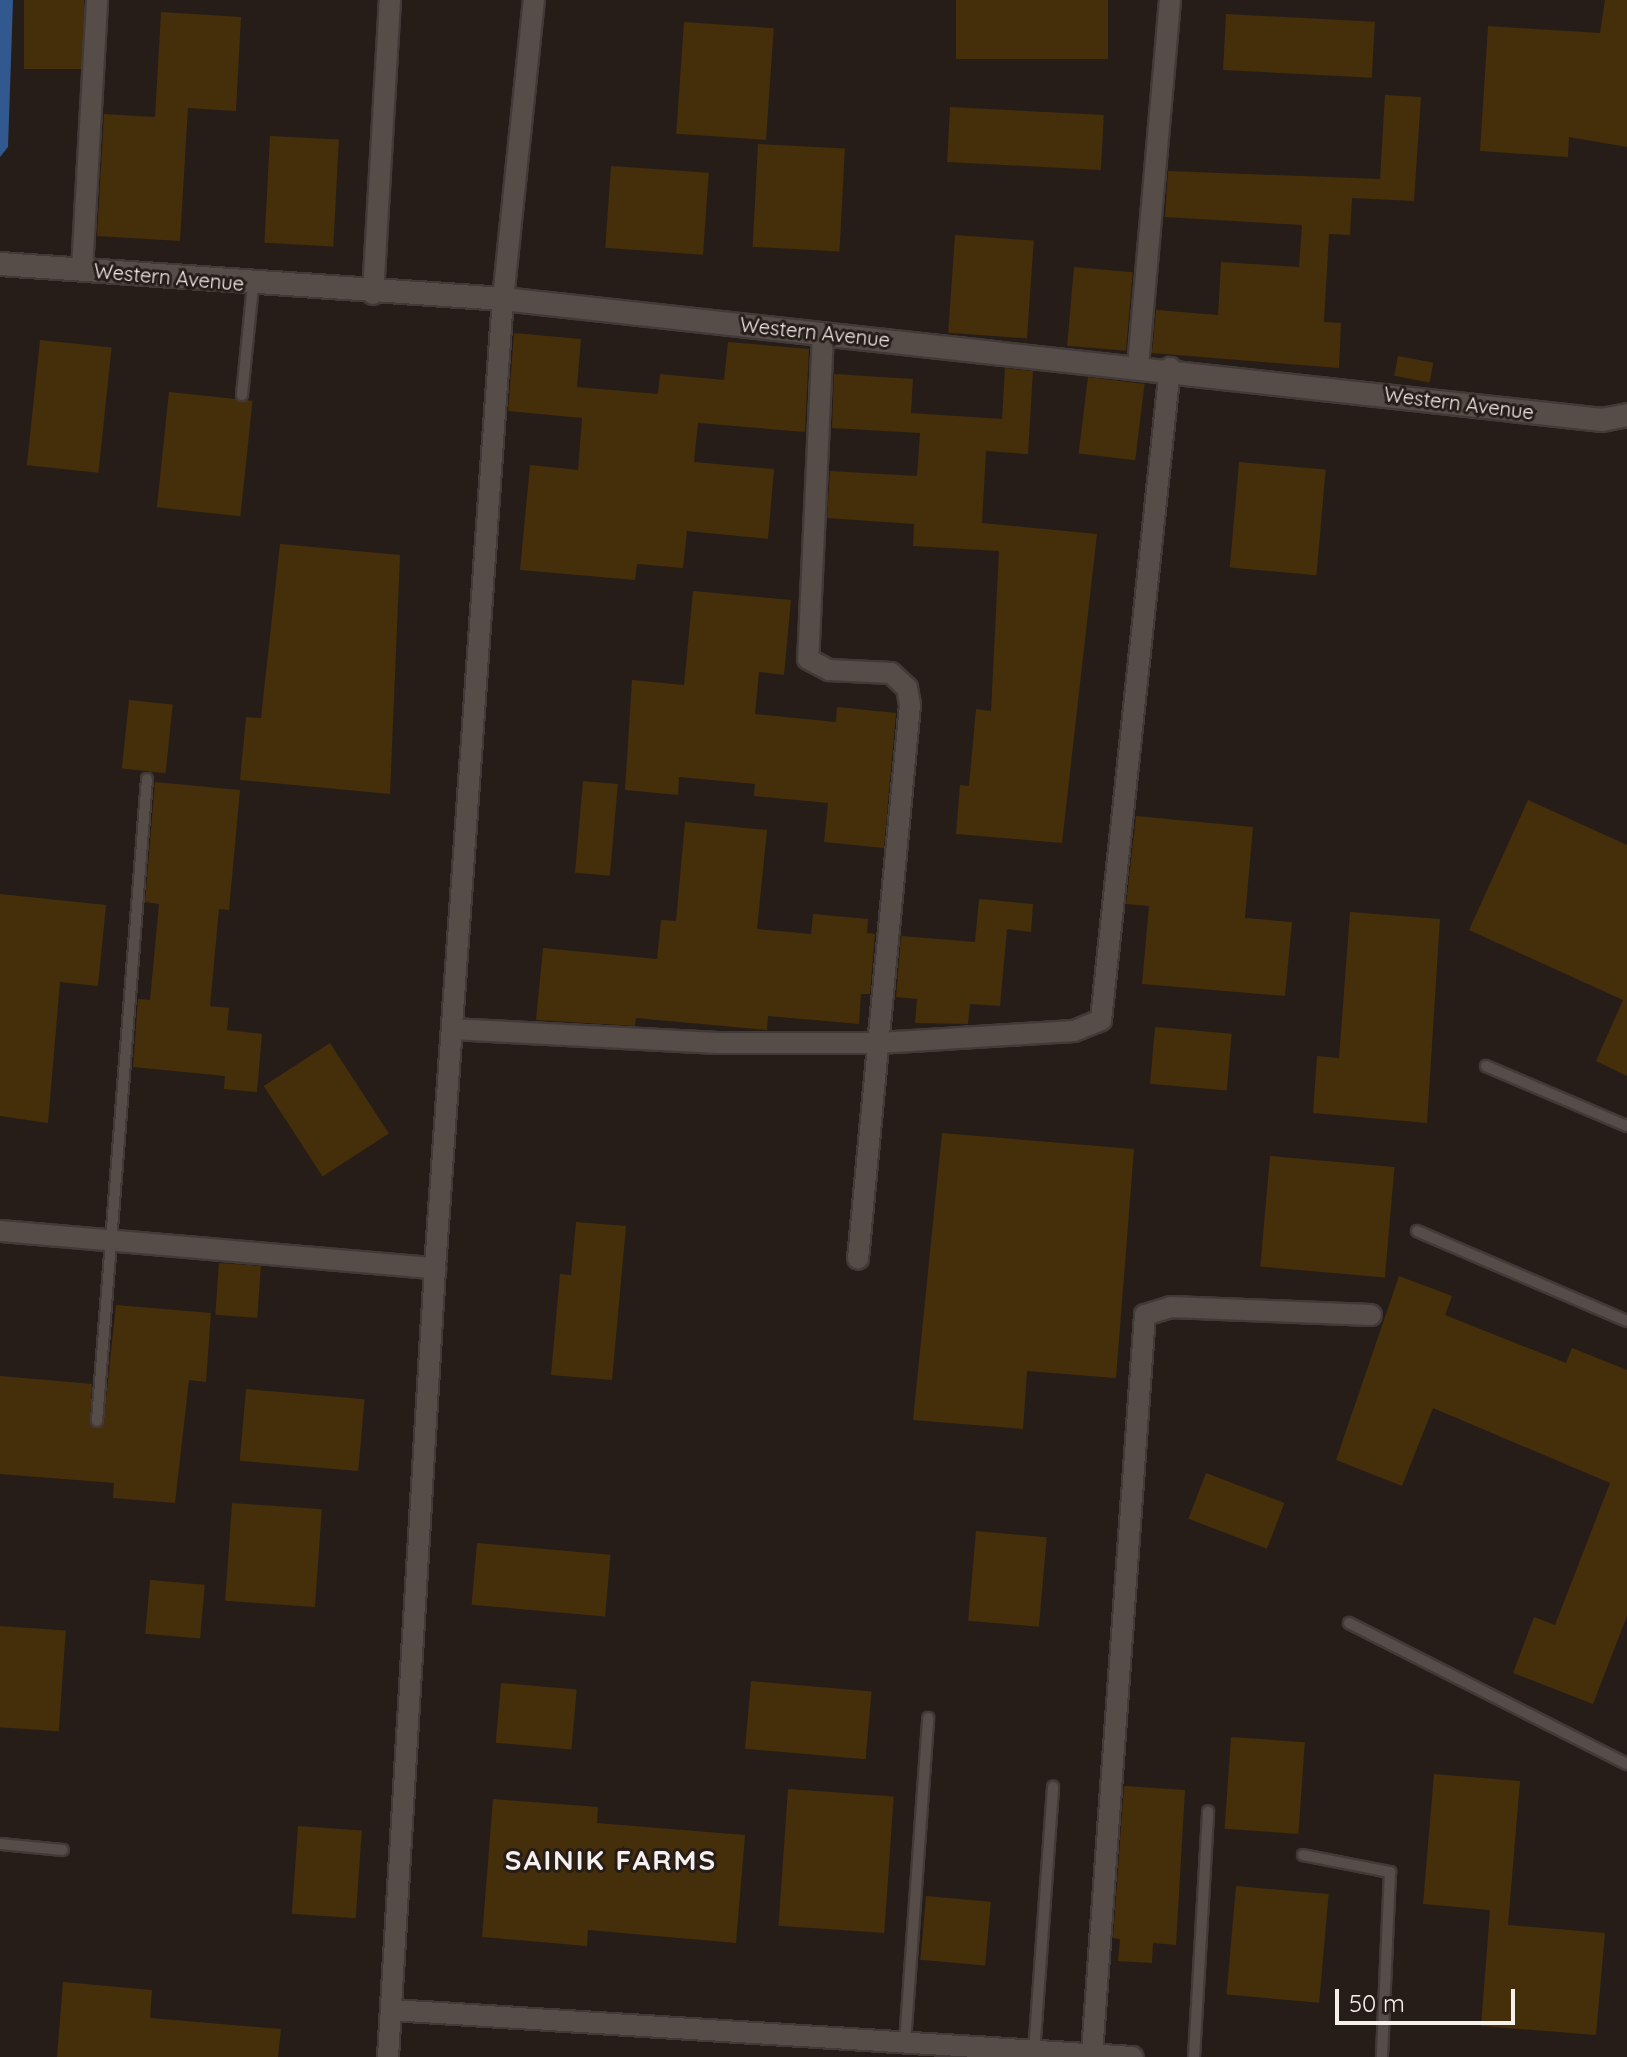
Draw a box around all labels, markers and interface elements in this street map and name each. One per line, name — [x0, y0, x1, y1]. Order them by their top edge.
street label: Western Avenue — [93, 258, 245, 296]
street label: Western Avenue — [739, 312, 891, 352]
street label: Western Avenue — [1383, 382, 1535, 424]
district label: SAINIK FARMS — [505, 1843, 717, 1877]
scale bar — [1339, 1973, 1519, 2023]
text: 50 m — [1349, 1988, 1405, 2018]

